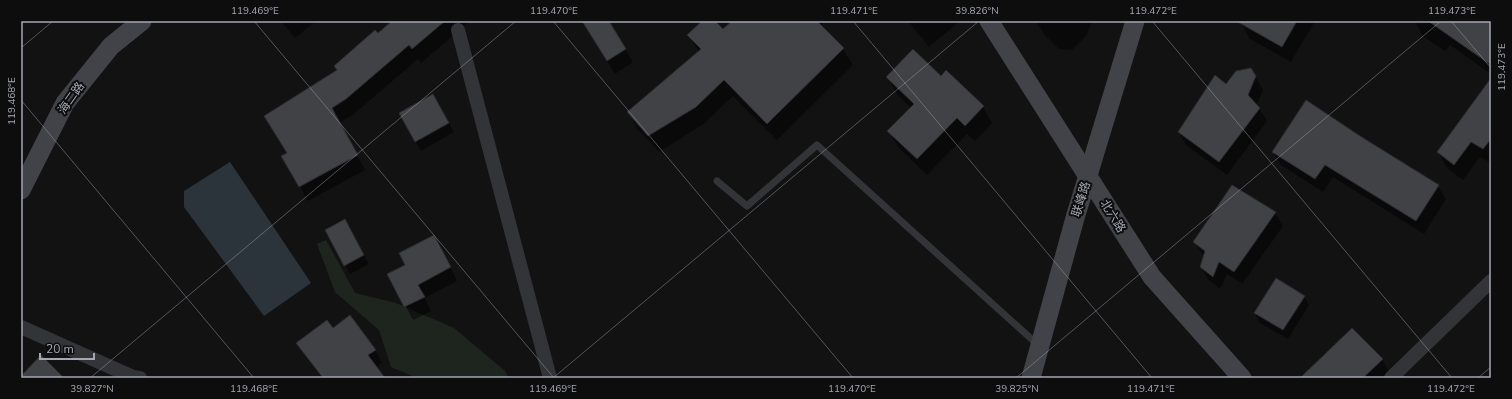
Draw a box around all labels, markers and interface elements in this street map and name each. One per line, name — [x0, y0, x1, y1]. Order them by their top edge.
text: 119.469°E — [231, 4, 279, 18]
text: 119.470°E — [530, 4, 578, 18]
text: 119.471°E — [830, 4, 878, 18]
text: 39.826°N — [955, 4, 999, 18]
text: 119.472°E — [1129, 4, 1177, 18]
text: 119.473°E — [1428, 4, 1476, 18]
text: 119.473°E — [1495, 43, 1509, 91]
text: 119.468°E — [5, 77, 19, 125]
street label: 海二路 — [54, 79, 88, 117]
street label: 联峰路 — [1068, 179, 1094, 219]
street label: 北六路 — [1097, 196, 1129, 236]
scale bar — [40, 335, 94, 361]
text: 20 m — [46, 341, 74, 357]
text: 39.827°N — [70, 382, 114, 396]
text: 119.468°E — [230, 382, 278, 396]
text: 119.469°E — [529, 382, 577, 396]
text: 119.470°E — [828, 382, 876, 396]
text: 39.825°N — [995, 382, 1039, 396]
text: 119.471°E — [1127, 382, 1175, 396]
text: 119.472°E — [1427, 382, 1475, 396]

